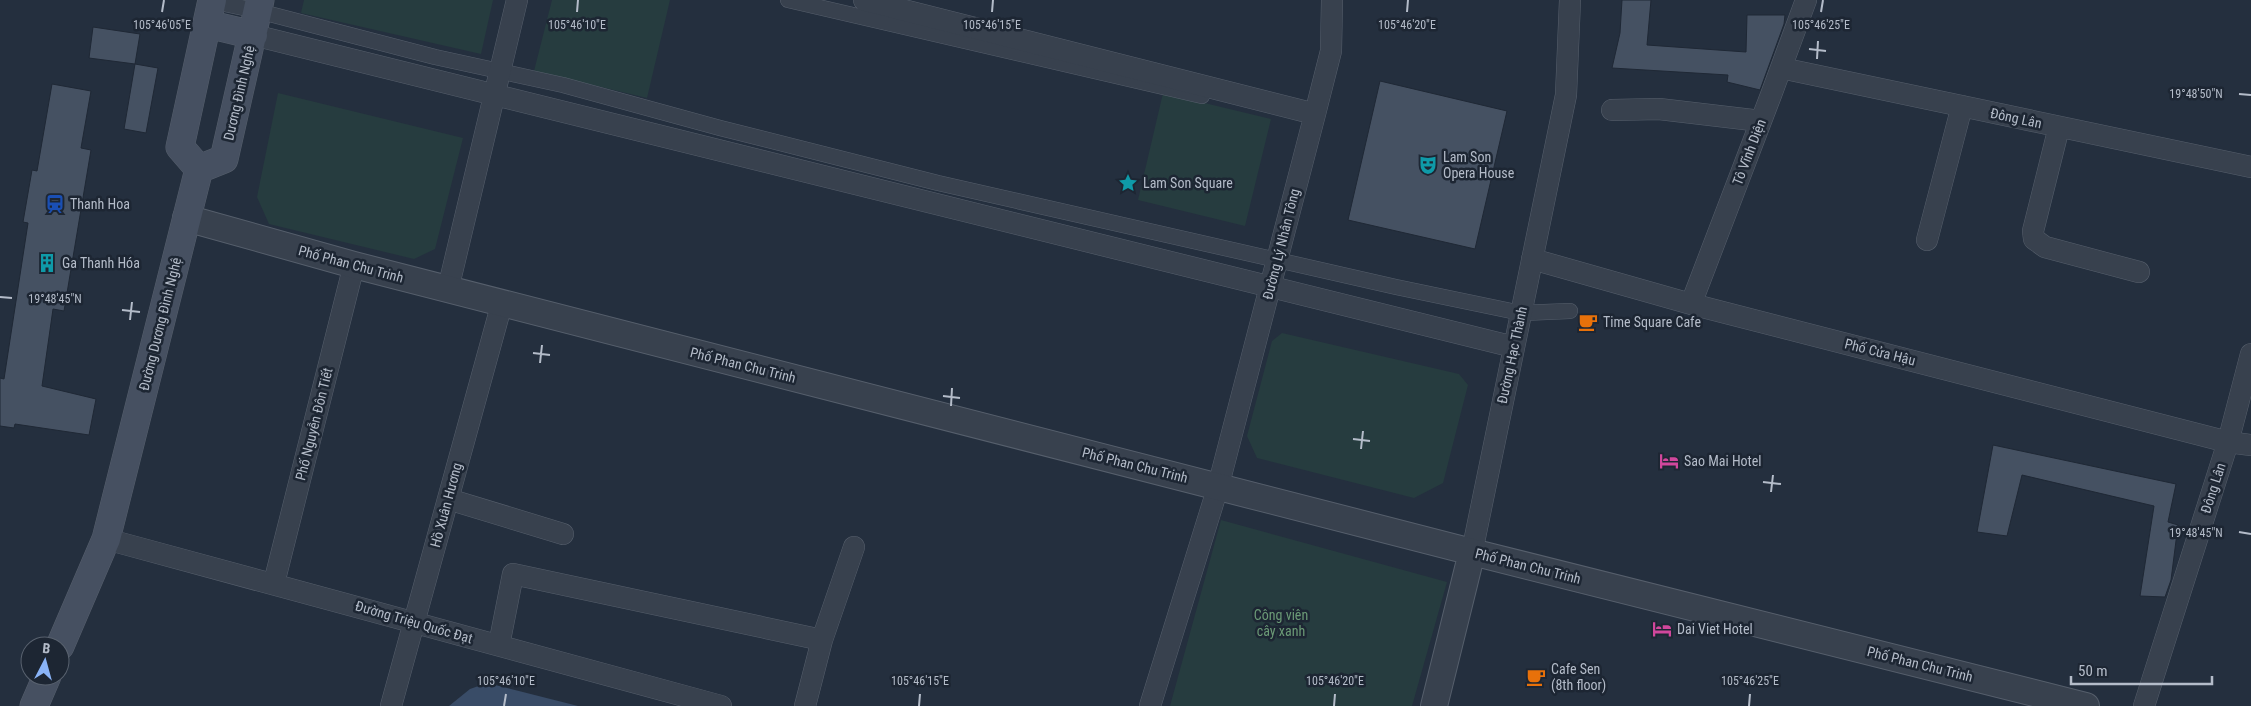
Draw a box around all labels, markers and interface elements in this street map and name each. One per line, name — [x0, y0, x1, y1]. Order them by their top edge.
text: 105°46'05"E — [133, 18, 191, 32]
text: 105°46'10"E — [548, 18, 606, 32]
text: 105°46'15"E — [963, 18, 1021, 32]
text: 105°46'20"E — [1378, 18, 1436, 32]
text: 105°46'25"E — [1792, 18, 1850, 32]
street label: Dương Đình Nghệ — [220, 44, 258, 142]
text: 19°48'50"N — [2169, 87, 2223, 101]
street label: Đông Lân — [1989, 105, 2043, 131]
street label: Tô Vĩnh Diện — [1729, 117, 1769, 187]
place label: Lam Son Opera House — [1443, 149, 1515, 181]
theatre icon: Lam Son Opera House — [1417, 154, 1439, 176]
place icon: Lam Son Square — [1117, 172, 1139, 194]
place label: Lam Son Square — [1143, 175, 1233, 191]
street label: Đường Lý Nhân Tông — [1259, 187, 1303, 301]
station icon: Thanh Hoa — [44, 193, 66, 215]
place label: Thanh Hoa — [70, 196, 130, 212]
street label: Phố Phan Chu Trinh — [297, 242, 405, 286]
building icon: Ga Thanh Hóa — [36, 252, 58, 274]
place label: Ga Thanh Hóa — [62, 255, 140, 271]
street label: Đường Dương Đình Nghệ — [136, 255, 184, 392]
text: 19°48'45"N — [28, 292, 82, 306]
street label: Đường Hạc Thành — [1494, 305, 1530, 405]
cafe icon: Time Square Cafe — [1577, 311, 1599, 333]
place label: Time Square Cafe — [1603, 314, 1701, 330]
street label: Phố Cửa Hậu — [1843, 335, 1917, 369]
street label: Phố Phan Chu Trinh — [689, 344, 797, 386]
street label: Phố Nguyễn Đôn Tiết — [292, 366, 336, 482]
street label: Phố Phan Chu Trinh — [1081, 444, 1189, 486]
hotel icon: Sao Mai Hotel — [1658, 450, 1680, 472]
place label: Sao Mai Hotel — [1684, 453, 1762, 469]
street label: Hồ Xuân Hương — [427, 461, 465, 549]
street label: Đông Lân — [2197, 461, 2229, 515]
text: 19°48'45"N — [2169, 526, 2223, 540]
street label: Phố Phan Chu Trinh — [1474, 545, 1582, 587]
street label: Đường Triệu Quốc Đạt — [353, 598, 475, 646]
park label: Công viên cây xanh — [1254, 607, 1308, 639]
hotel icon: Dai Viet Hotel — [1651, 618, 1673, 640]
place label: Dai Viet Hotel — [1677, 621, 1753, 637]
north arrow — [20, 636, 70, 686]
text: B — [42, 640, 51, 656]
street label: Phố Phan Chu Trinh — [1866, 643, 1974, 685]
scale bar — [2071, 654, 2212, 686]
place label: Cafe Sen (8th floor) — [1551, 661, 1606, 694]
text: 50 m — [2078, 662, 2108, 680]
cafe icon: Cafe Sen (8th floor) — [1525, 666, 1547, 688]
text: 105°46'10"E — [477, 674, 535, 688]
text: 105°46'15"E — [891, 674, 949, 688]
text: 105°46'20"E — [1306, 674, 1364, 688]
text: 105°46'25"E — [1721, 674, 1779, 688]

